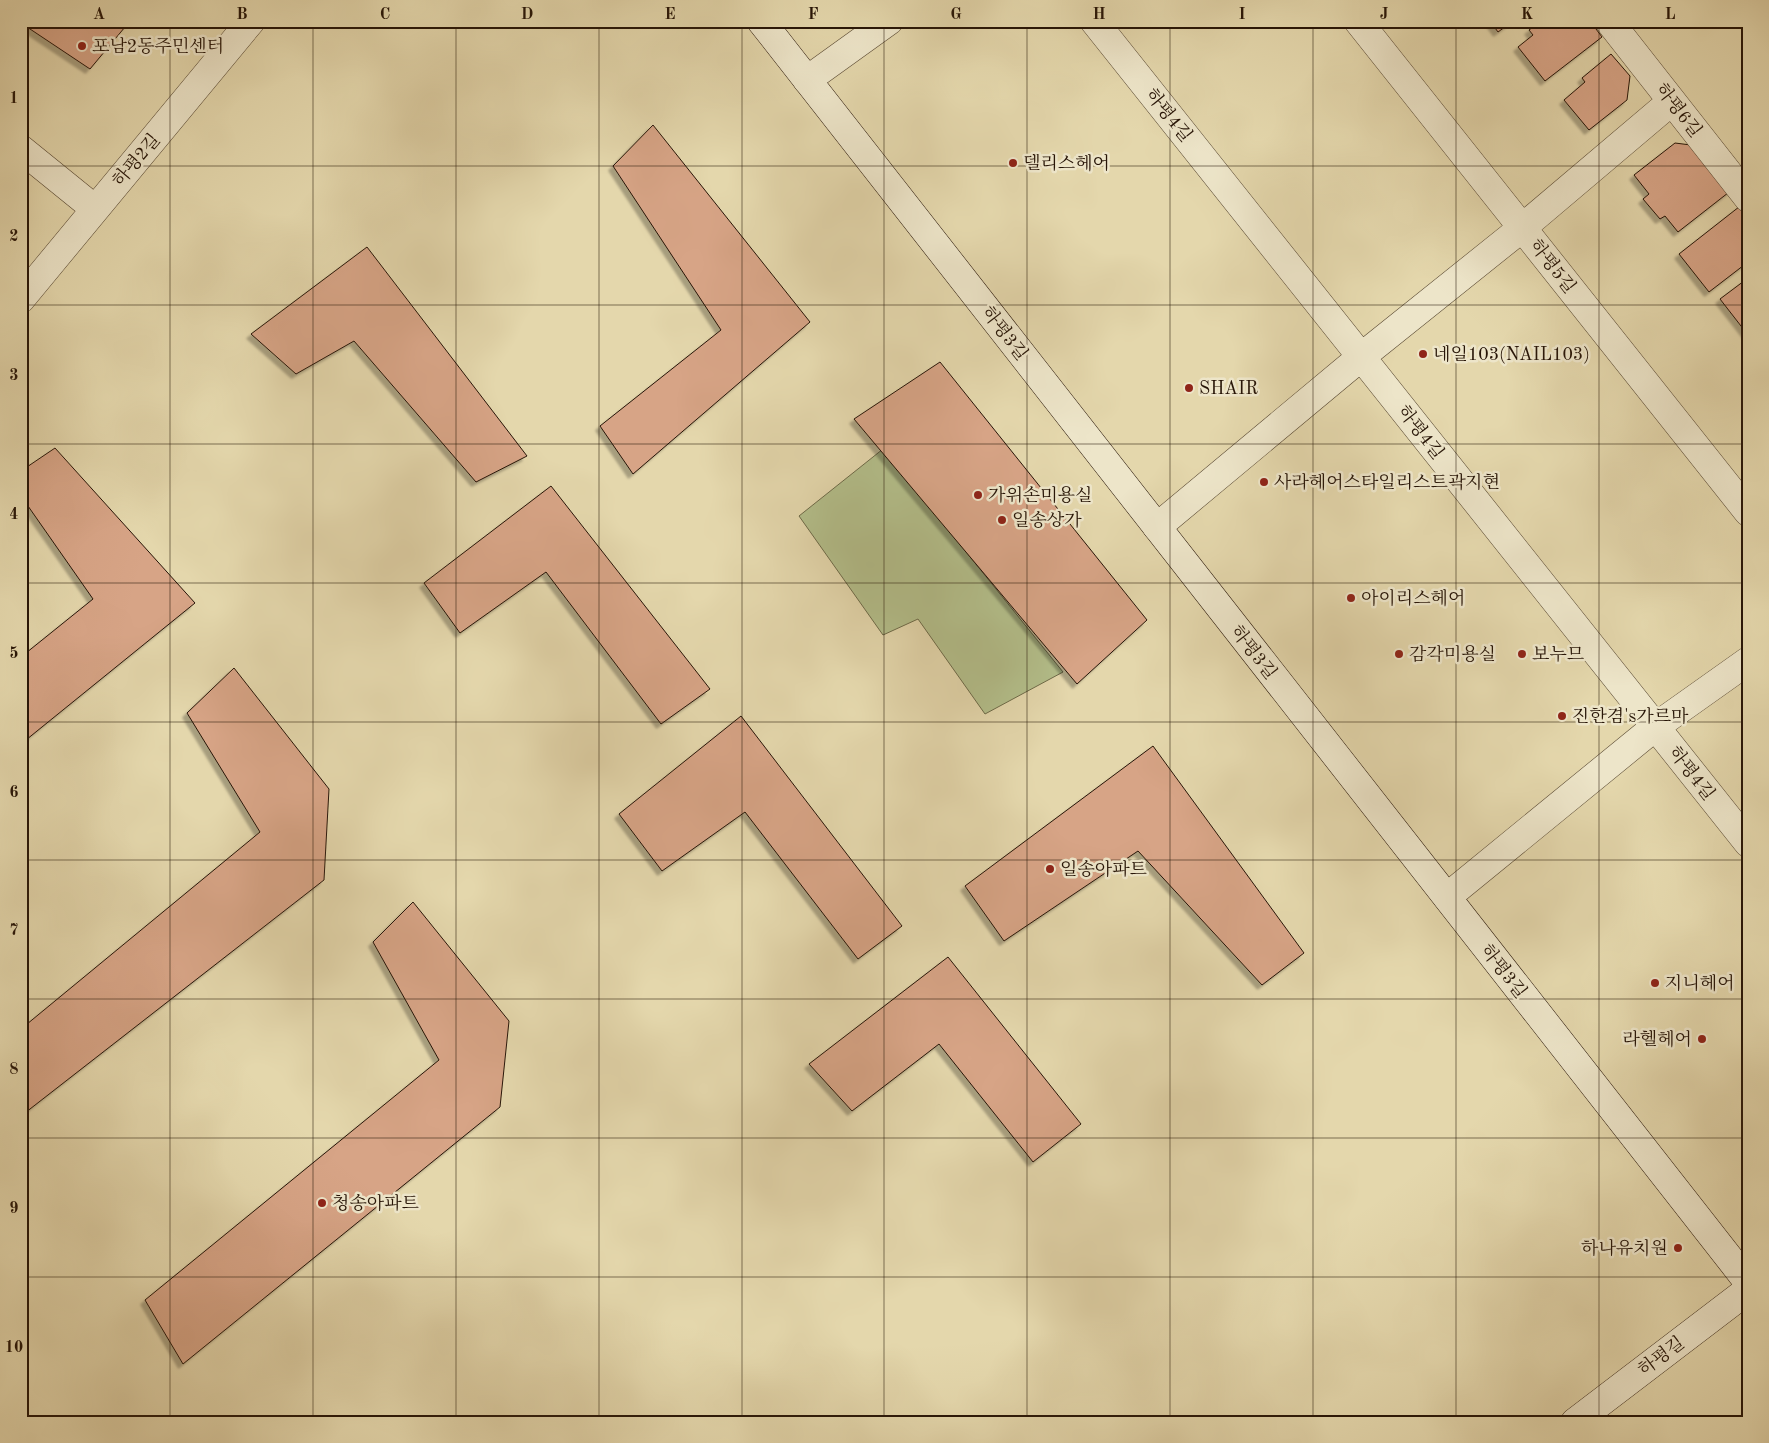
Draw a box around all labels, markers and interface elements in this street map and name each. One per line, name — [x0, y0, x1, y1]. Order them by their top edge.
text: A — [93, 7, 105, 23]
text: B — [236, 7, 248, 23]
text: C — [380, 7, 390, 23]
text: D — [521, 7, 533, 23]
text: E — [664, 7, 676, 23]
text: F — [808, 7, 819, 23]
text: G — [950, 7, 962, 23]
text: H — [1092, 7, 1106, 23]
text: I — [1238, 7, 1246, 23]
text: J — [1380, 7, 1389, 23]
text: K — [1521, 7, 1533, 23]
text: L — [1665, 7, 1676, 23]
place label: 포남2동주민센터 — [92, 37, 224, 56]
marker: 포남2동주민센터 — [76, 40, 88, 52]
street label: 하평6길 — [1652, 80, 1705, 141]
street label: 하평4길 — [1142, 85, 1196, 146]
text: 1 — [9, 91, 19, 107]
street label: 하평2길 — [109, 130, 164, 190]
place label: 델리스헤어 — [1023, 154, 1110, 173]
marker: 델리스헤어 — [1007, 157, 1019, 169]
text: 2 — [9, 229, 19, 245]
street label: 하평5길 — [1526, 236, 1579, 297]
street label: 하평3길 — [978, 303, 1031, 364]
place label: 네일103(NAIL103) — [1433, 345, 1590, 364]
marker: 네일103(NAIL103) — [1417, 348, 1429, 360]
text: 3 — [9, 368, 19, 384]
place label: SHAIR — [1199, 380, 1258, 398]
marker: SHAIR — [1183, 382, 1195, 394]
street label: 하평4길 — [1394, 402, 1447, 463]
place label: 사라헤어스타일리스트곽지현 — [1274, 473, 1500, 492]
marker: 사라헤어스타일리스트곽지현 — [1258, 476, 1270, 488]
place label: 가위손미용실 — [988, 486, 1092, 505]
marker: 가위손미용실 — [972, 489, 984, 501]
text: 4 — [9, 507, 19, 523]
place label: 일송상가 — [1012, 510, 1082, 530]
marker: 일송상가 — [996, 514, 1008, 526]
place label: 아이리스헤어 — [1361, 589, 1465, 608]
marker: 아이리스헤어 — [1345, 592, 1357, 604]
street label: 하평3길 — [1227, 622, 1280, 683]
place label: 감각미용실 — [1409, 645, 1496, 664]
place label: 보누므 — [1532, 645, 1584, 664]
text: 5 — [9, 646, 19, 662]
marker: 감각미용실 — [1393, 648, 1405, 660]
marker: 보누므 — [1516, 648, 1528, 660]
place label: 진한겸's가르마 — [1572, 707, 1689, 726]
marker: 진한겸's가르마 — [1556, 710, 1568, 722]
street label: 하평4길 — [1665, 743, 1718, 804]
text: 6 — [9, 785, 19, 801]
place label: 일송아파트 — [1060, 859, 1148, 879]
marker: 일송아파트 — [1044, 863, 1056, 875]
text: 7 — [9, 923, 19, 939]
street label: 하평3길 — [1477, 941, 1530, 1002]
place label: 지니헤어 — [1665, 974, 1735, 993]
marker: 지니헤어 — [1649, 977, 1661, 989]
place label: 라헬헤어 — [1622, 1030, 1692, 1049]
marker: 라헬헤어 — [1696, 1033, 1708, 1045]
text: 8 — [9, 1062, 19, 1078]
place label: 청송아파트 — [332, 1193, 420, 1213]
marker: 청송아파트 — [316, 1197, 328, 1209]
text: 9 — [9, 1201, 19, 1217]
place label: 하나유치원 — [1581, 1239, 1668, 1258]
marker: 하나유치원 — [1672, 1242, 1684, 1254]
street label: 하평길 — [1635, 1333, 1688, 1380]
text: 10 — [5, 1340, 23, 1356]

